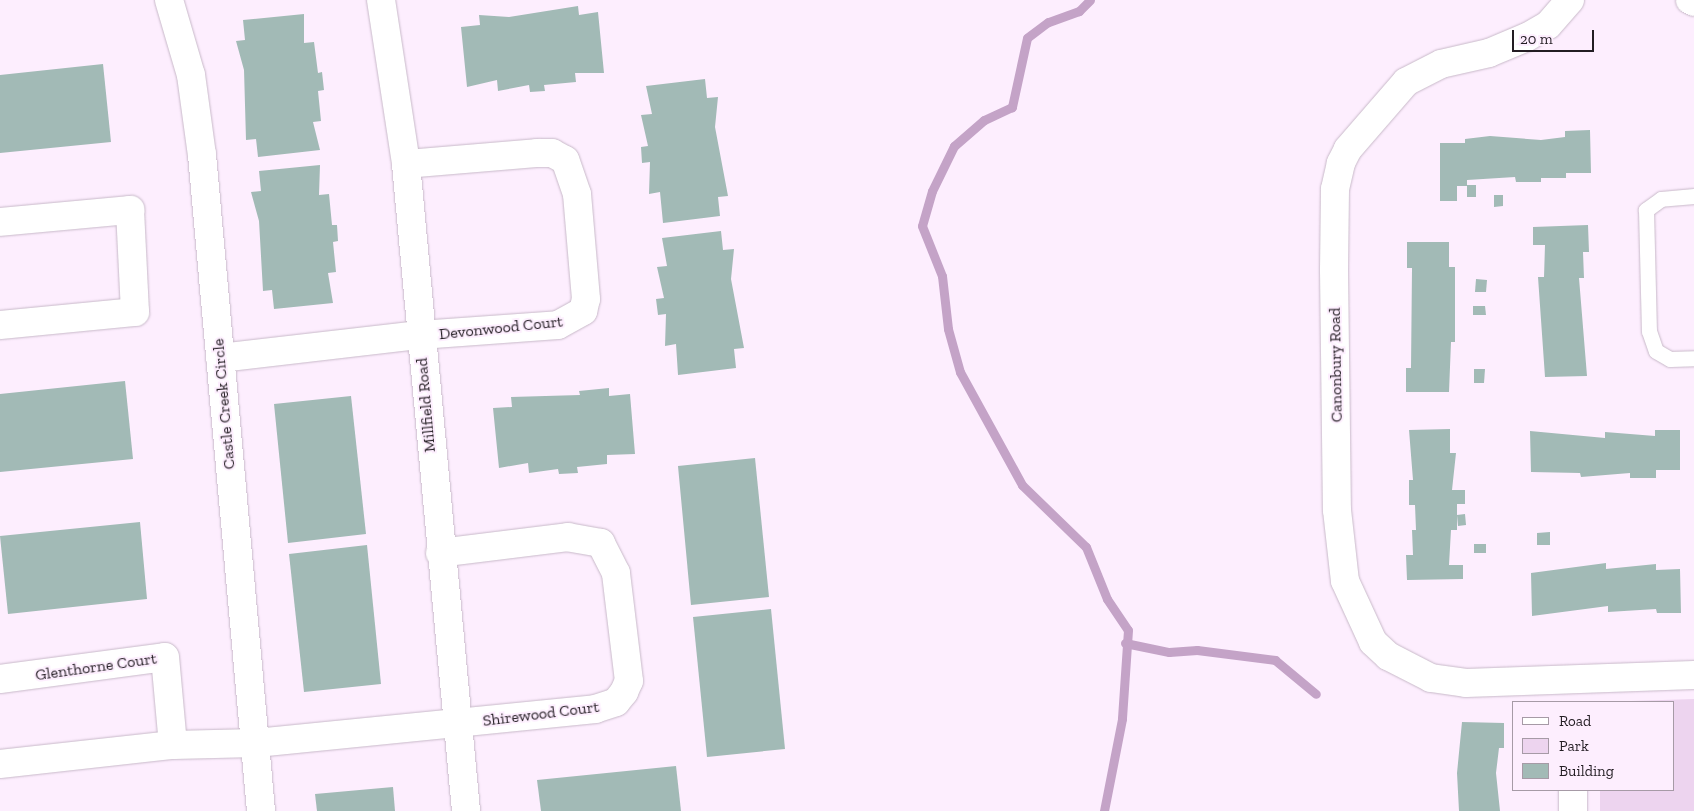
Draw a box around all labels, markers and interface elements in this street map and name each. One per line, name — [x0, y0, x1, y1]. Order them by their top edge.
scale bar — [1514, 20, 1596, 52]
text: 20 m — [1520, 30, 1553, 48]
street label: Canonbury Road — [1325, 307, 1347, 423]
street label: Devonwood Court — [438, 312, 564, 344]
street label: Castle Creek Circle — [209, 338, 239, 470]
street label: Millfield Road — [412, 357, 440, 453]
street label: Glenthorne Court — [34, 649, 158, 685]
street label: Shirewood Court — [482, 697, 600, 731]
legend — [1512, 701, 1674, 791]
text: Road — [1559, 712, 1591, 730]
text: Park — [1559, 737, 1589, 755]
text: Building — [1559, 762, 1614, 780]

